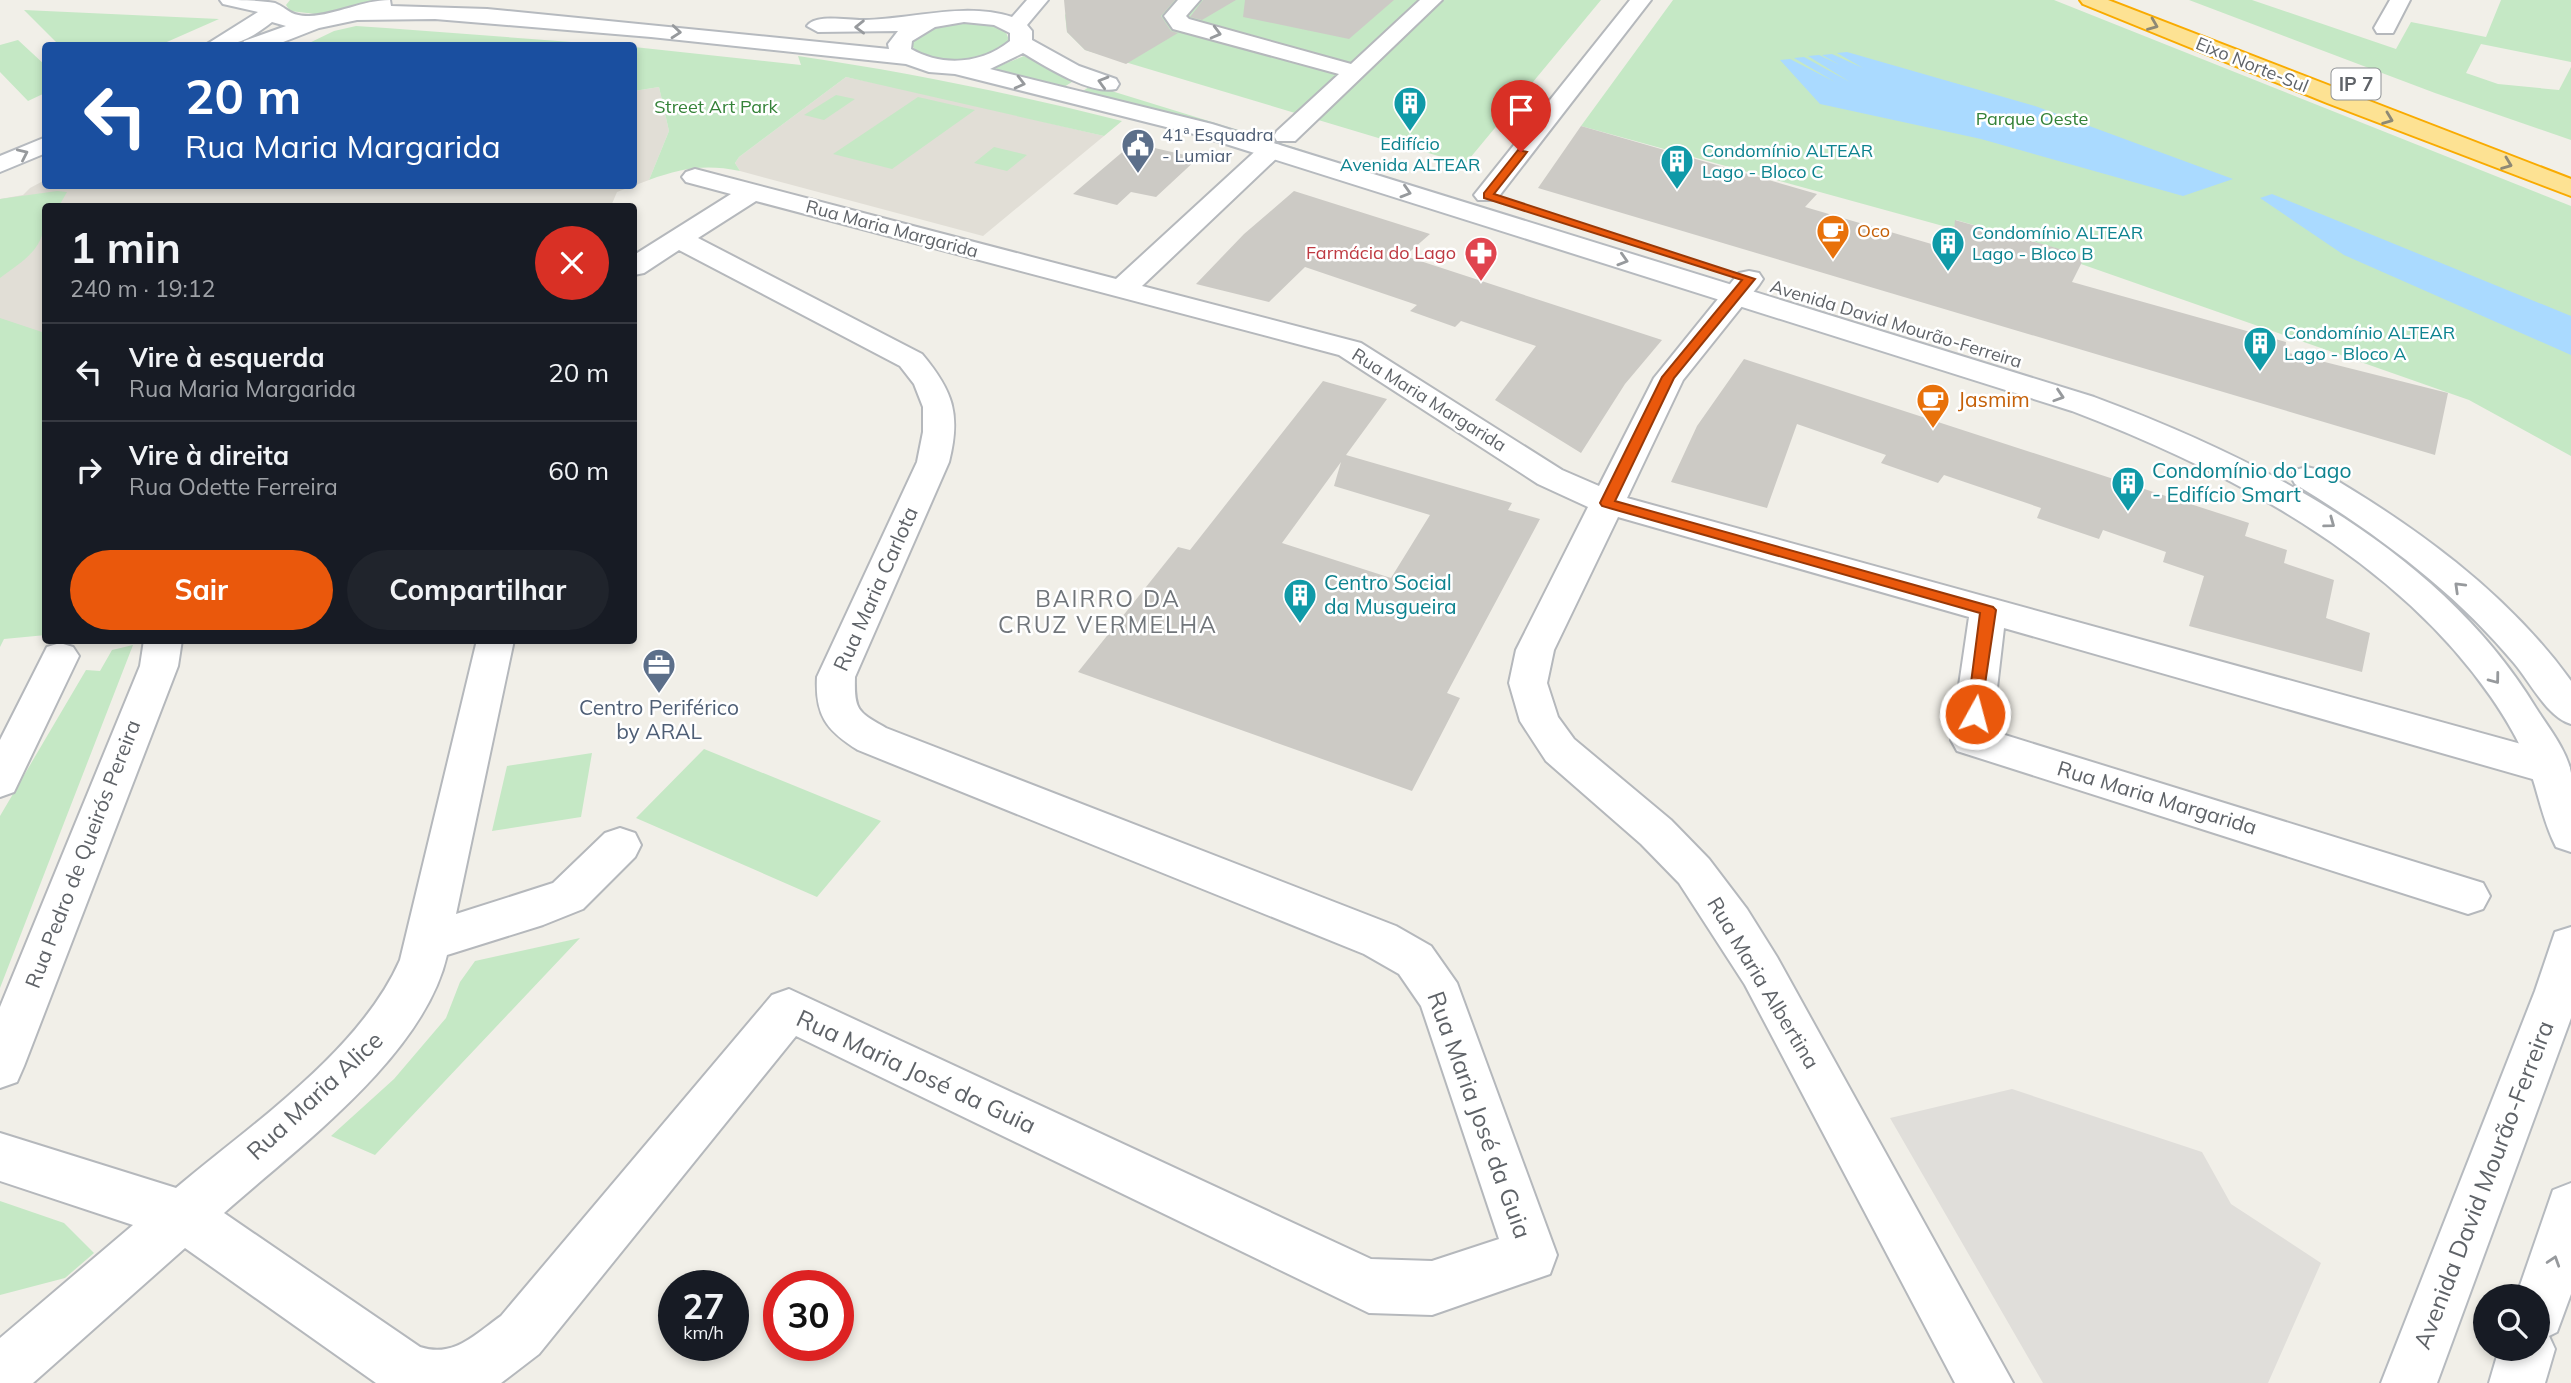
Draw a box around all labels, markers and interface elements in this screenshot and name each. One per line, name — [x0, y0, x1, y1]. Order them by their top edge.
one-way arrow — [2147, 17, 2159, 31]
one-way arrow — [854, 19, 864, 35]
one-way arrow — [671, 24, 682, 39]
one-way arrow — [1209, 25, 1221, 40]
street label: Eixo Norte-Sul — [2193, 32, 2312, 98]
text: 20 m — [185, 65, 301, 126]
road number: IP 7 — [2332, 68, 2380, 100]
icon: left — [70, 70, 161, 161]
one-way arrow — [1014, 75, 1026, 89]
one-way arrow — [1097, 76, 1109, 91]
pin — [1491, 80, 1551, 152]
building icon: Edifício Avenida ALTEAR — [1391, 84, 1429, 133]
icon: arrive — [1502, 91, 1540, 129]
park label: Street Art Park — [654, 95, 779, 118]
park label: Parque Oeste — [1976, 107, 2088, 130]
one-way arrow — [2381, 110, 2393, 124]
place label: 41ª Esquadra - Lumiar — [1162, 123, 1274, 167]
text: Rua Maria Margarida — [185, 126, 501, 166]
public building icon: 41ª Esquadra - Lumiar — [1119, 126, 1157, 175]
place label: Edifício Avenida ALTEAR — [1340, 132, 1480, 176]
place label: Condomínio ALTEAR Lago - Bloco C — [1702, 139, 1873, 183]
building icon: Condomínio ALTEAR Lago - Bloco C — [1658, 142, 1696, 191]
one-way arrow — [16, 149, 28, 163]
one-way arrow — [2500, 155, 2512, 169]
one-way arrow — [1400, 184, 1412, 199]
street label: Rua Maria Margarida — [803, 194, 981, 263]
cafe icon: Oco — [1814, 212, 1852, 261]
place label: Oco — [1857, 219, 1890, 242]
text: 1 min — [70, 221, 181, 274]
place label: Condomínio ALTEAR Lago - Bloco B — [1972, 221, 2143, 265]
building icon: Condomínio ALTEAR Lago - Bloco B — [1929, 224, 1967, 273]
button: close — [535, 226, 609, 300]
pharmacy icon: Farmácia do Lago — [1462, 234, 1500, 283]
place label: Farmácia do Lago — [1306, 241, 1456, 264]
one-way arrow — [1617, 252, 1629, 267]
text: 240 m · 19:12 — [70, 274, 215, 303]
street label: Avenida David Mourão-Ferreira — [1767, 274, 2025, 373]
place label: Condomínio ALTEAR Lago - Bloco A — [2284, 321, 2455, 365]
building icon: Condomínio ALTEAR Lago - Bloco A — [2241, 324, 2279, 373]
text: Vire à esquerda — [129, 341, 325, 374]
street label: Rua Maria Margarida — [1348, 343, 1511, 456]
icon: left — [70, 353, 108, 391]
text: 20 m — [548, 356, 609, 389]
text: Rua Maria Margarida — [129, 374, 356, 403]
cafe icon: Jasmim — [1914, 381, 1952, 430]
place label: Jasmim — [1958, 386, 2030, 412]
one-way arrow — [2052, 388, 2065, 402]
text: Vire à direita — [129, 439, 289, 472]
icon: right — [70, 451, 108, 489]
text: 60 m — [548, 454, 609, 487]
place label: Condomínio do Lago - Edifício Smart — [2152, 457, 2352, 507]
building icon: Condomínio do Lago - Edifício Smart — [2109, 464, 2147, 513]
text: Rua Odette Ferreira — [129, 472, 338, 501]
street label: Rua Maria Carlota — [827, 502, 923, 675]
one-way arrow — [2322, 515, 2335, 528]
button: Sair — [70, 550, 333, 630]
button: Compartilhar — [347, 550, 609, 630]
place label: Centro Social da Musgueira — [1324, 569, 1457, 619]
building icon: Centro Social da Musgueira — [1281, 576, 1319, 625]
one-way arrow — [2455, 583, 2468, 596]
district label: BAIRRO DA CRUZ VERMELHA — [998, 584, 1218, 639]
office icon: Centro Periférico by ARAL — [640, 646, 678, 695]
one-way arrow — [2487, 671, 2500, 683]
position arrow — [1938, 677, 2012, 751]
place label: Centro Periférico by ARAL — [579, 694, 739, 744]
street label: Rua Pedro de Queirós Pereira — [19, 716, 145, 991]
street label: Rua Maria Margarida — [2054, 754, 2260, 840]
street label: Rua Maria Albertina — [1702, 892, 1825, 1073]
street label: Rua Maria José da Guia — [1421, 987, 1539, 1242]
street label: Rua Maria José da Guia — [792, 1002, 1041, 1140]
street label: Avenida David Mourão-Ferreira — [2406, 1016, 2560, 1353]
street label: Rua Maria Alice — [240, 1025, 389, 1166]
one-way arrow — [2546, 1255, 2560, 1267]
speed limit sign: 30 — [763, 1270, 854, 1361]
text: 27 — [682, 1284, 725, 1328]
map controls — [2473, 1284, 2550, 1361]
button: search — [2473, 1284, 2550, 1361]
text: km/h — [683, 1321, 724, 1344]

